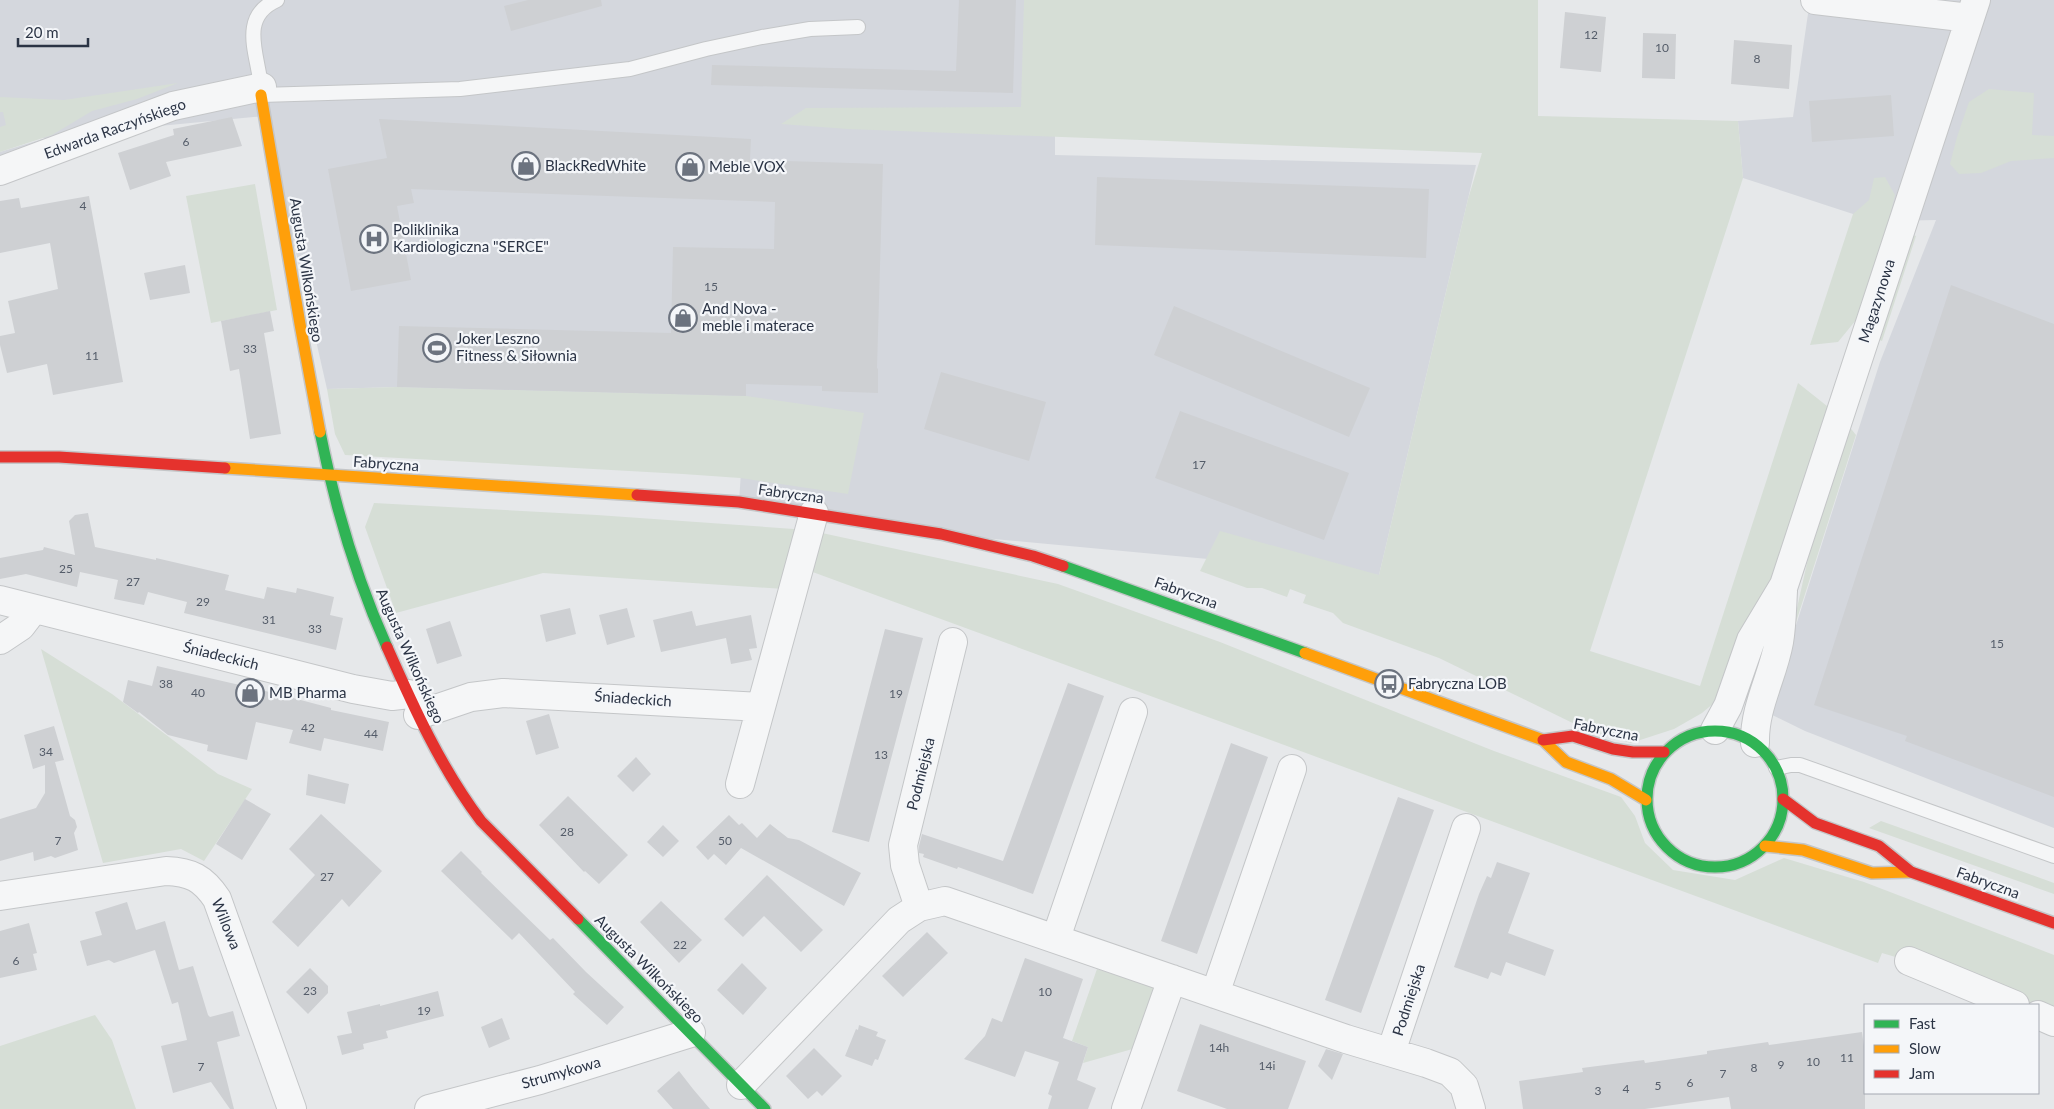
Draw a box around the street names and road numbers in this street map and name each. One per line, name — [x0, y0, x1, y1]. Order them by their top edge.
street label: Edwarda Raczyńskiego — [41, 94, 188, 162]
street label: Augusta Wilkońskiego — [287, 196, 327, 343]
street label: Magazynowa — [1854, 257, 1898, 345]
street label: Fabryczna — [353, 452, 420, 474]
street label: Fabryczna — [757, 480, 825, 507]
street label: Fabryczna — [1152, 572, 1220, 612]
street label: Augusta Wilkońskiego — [373, 585, 449, 726]
street label: Śniadeckich — [181, 637, 261, 673]
street label: Śniadeckich — [594, 686, 672, 710]
street label: Fabryczna — [1572, 714, 1640, 744]
street label: Podmiejska — [902, 735, 938, 812]
street label: Fabryczna — [1954, 862, 2022, 902]
street label: Willowa — [209, 895, 245, 952]
street label: Augusta Wilkońskiego — [592, 910, 708, 1026]
street label: Podmiejska — [1388, 961, 1428, 1038]
street label: Strumykowa — [519, 1052, 602, 1092]

